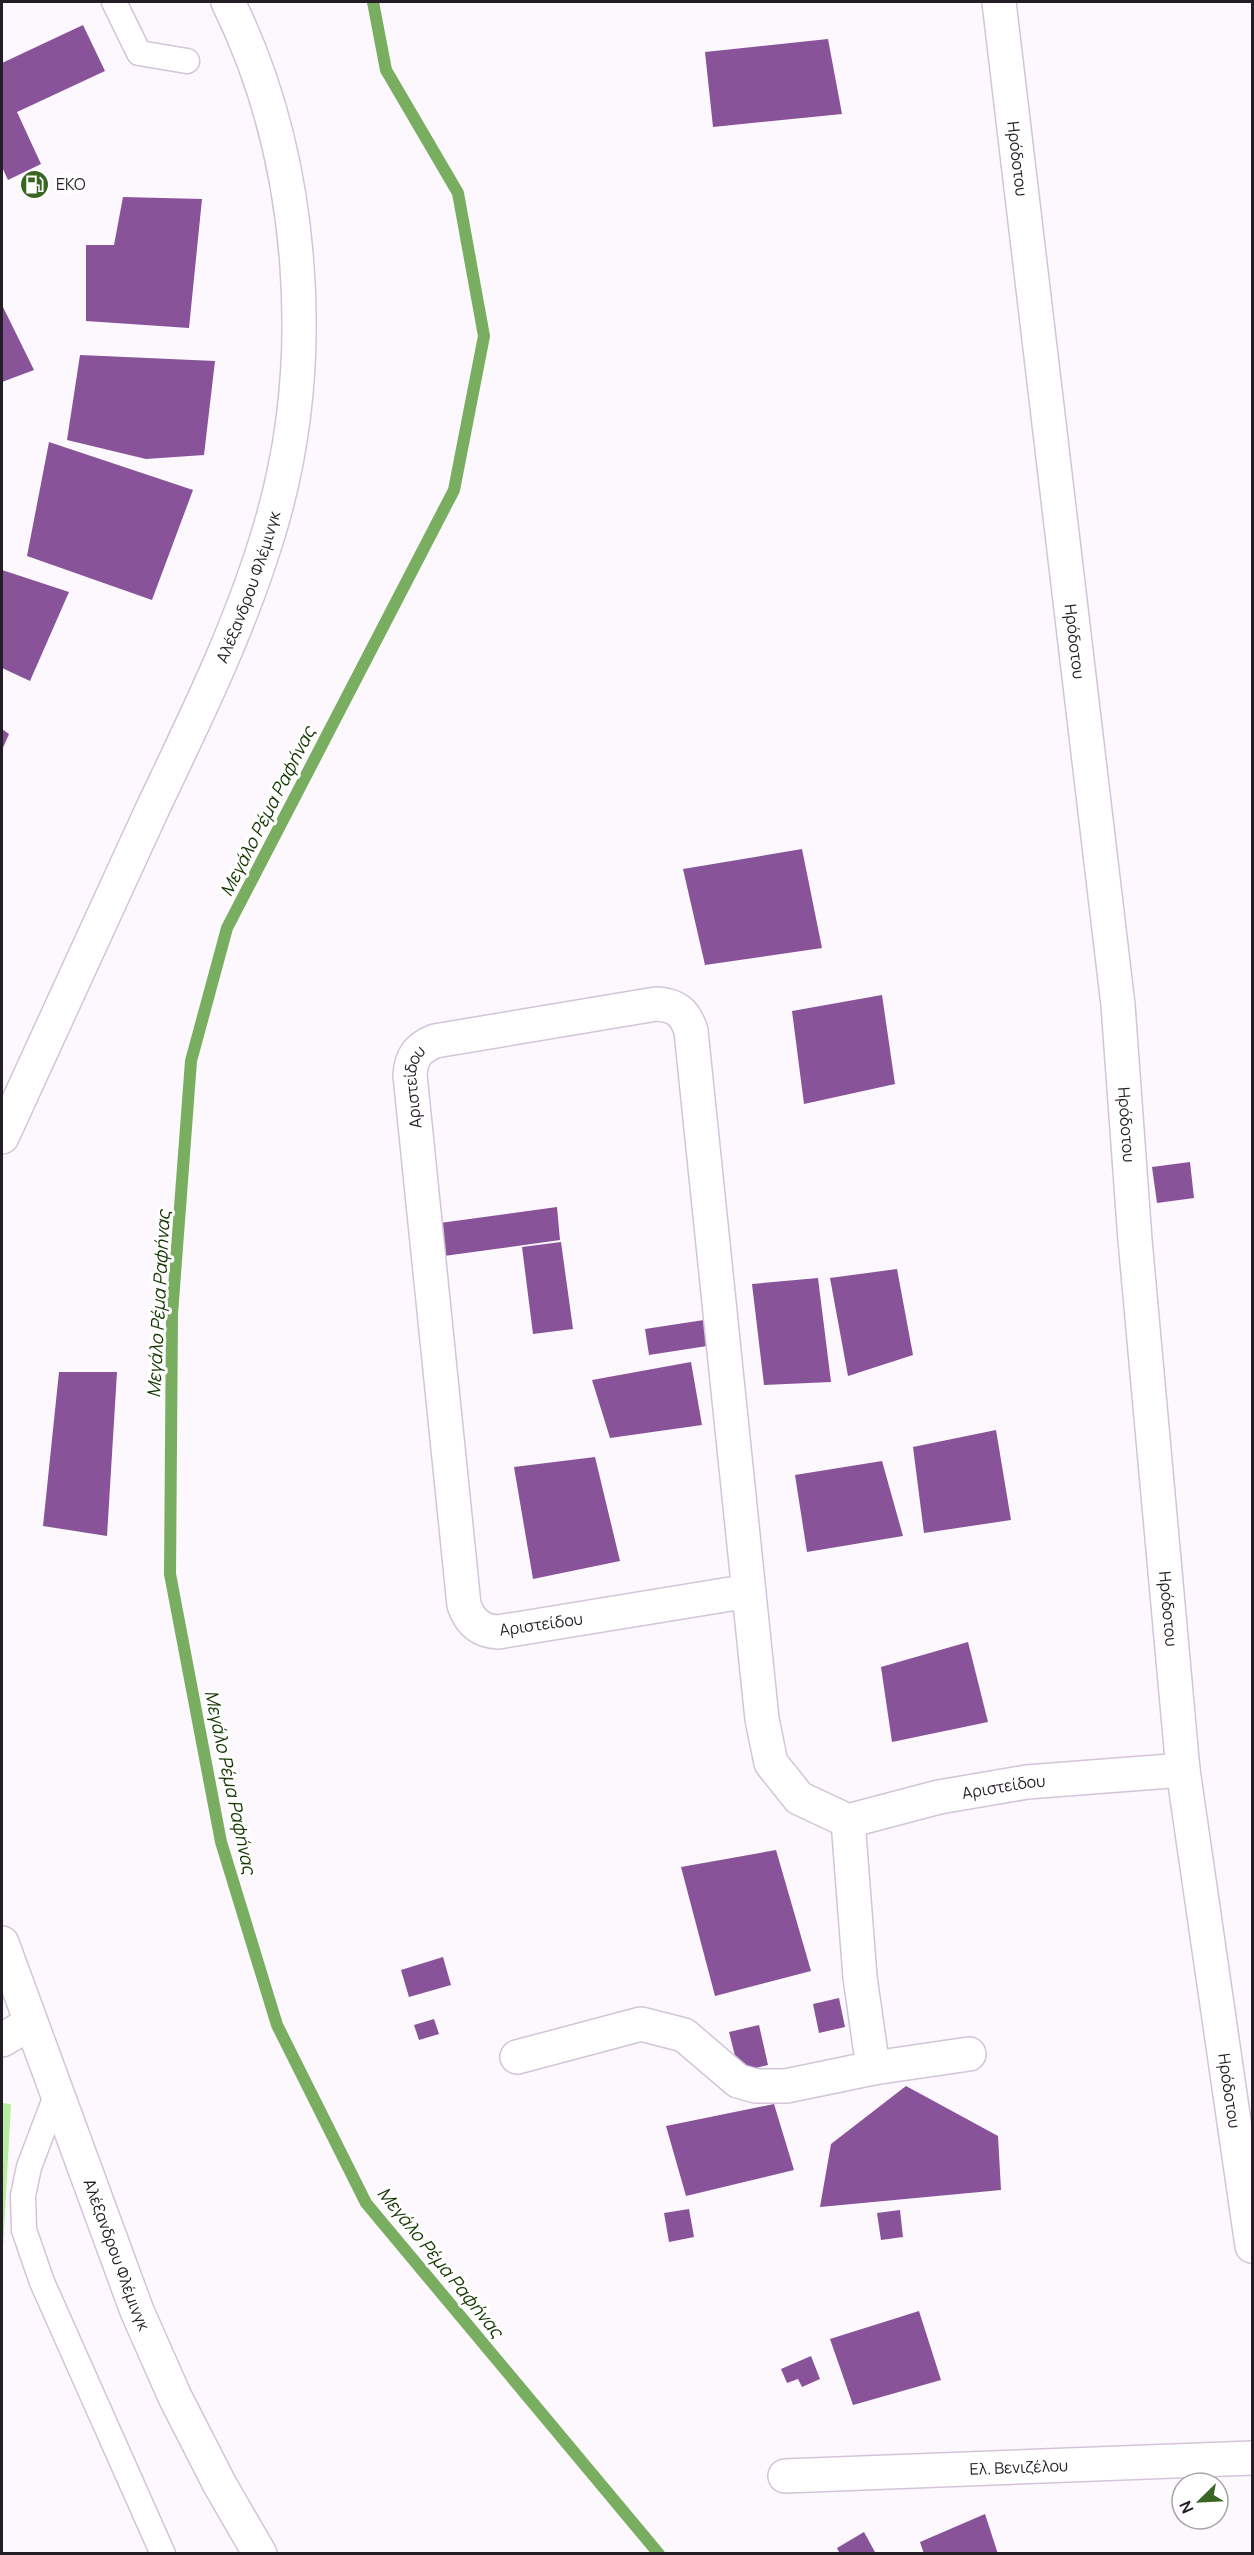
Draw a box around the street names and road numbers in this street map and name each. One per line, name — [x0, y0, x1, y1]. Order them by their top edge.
street label: Ηρόδοτου — [1002, 120, 1033, 198]
street label: Αλέξανδρου Φλέμινγκ — [211, 508, 286, 666]
street label: Ηρόδοτου — [1060, 603, 1090, 680]
street label: Αριστείδου — [399, 1040, 430, 1129]
street label: Ηρόδοτου — [1113, 1086, 1140, 1163]
street label: Ηρόδοτου — [1154, 1570, 1183, 1647]
street label: Αριστείδου — [498, 1607, 584, 1641]
street label: Αριστείδου — [960, 1770, 1046, 1804]
street label: Ηρόδοτου — [1213, 2052, 1246, 2130]
street label: Αλέξανδρου Φλέμινγκ — [78, 2176, 156, 2335]
street label: Ελ. Βενιζέλου — [969, 2454, 1069, 2480]

